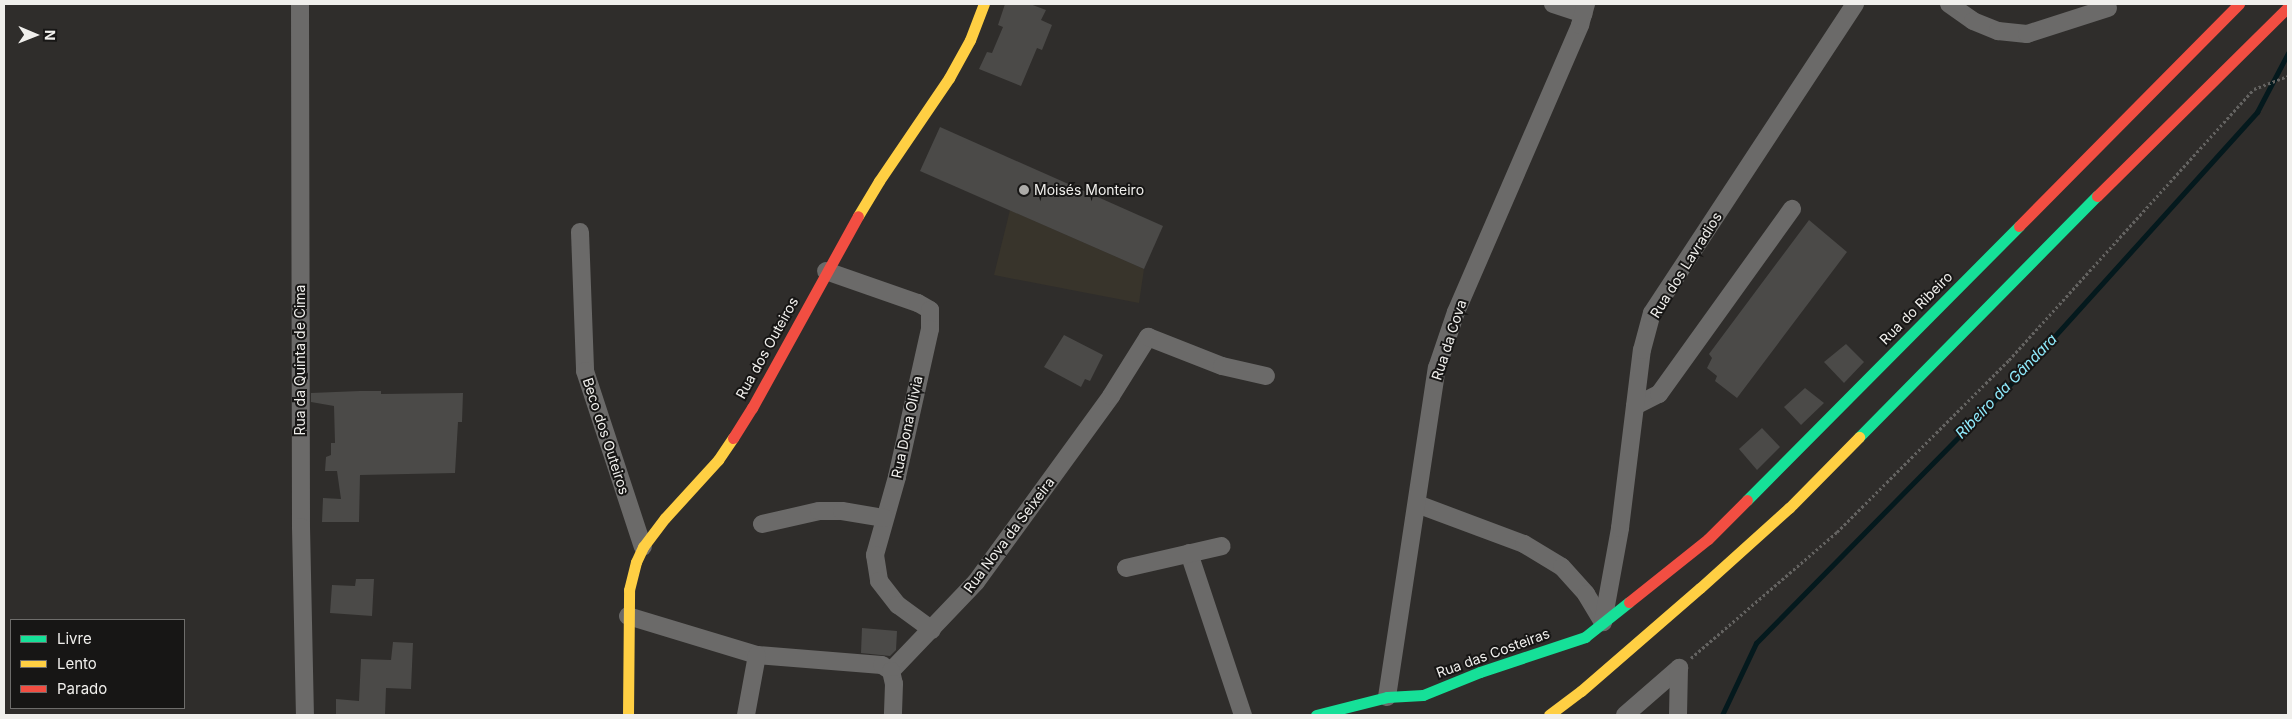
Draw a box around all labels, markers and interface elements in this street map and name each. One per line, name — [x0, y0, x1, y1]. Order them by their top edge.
north arrow — [10, 10, 60, 60]
text: N — [42, 30, 59, 41]
place label: Moisés Monteiro — [1034, 182, 1144, 198]
marker: Moisés Monteiro — [1018, 184, 1030, 196]
street label: Rua dos Lavradios — [1647, 209, 1725, 321]
street label: Rua do Ribeiro — [1876, 268, 1956, 348]
street label: Rua da Quinta de Cima — [292, 285, 308, 435]
street label: Rua dos Outeiros — [732, 294, 802, 402]
street label: Rua da Cova — [1428, 298, 1470, 382]
water label: Ribeiro da Gândara — [1951, 330, 2061, 442]
street label: Rua Dona Olivia — [888, 374, 926, 480]
street label: Beco dos Outeiros — [579, 376, 633, 496]
street label: Rua Nova da Seixeira — [960, 474, 1058, 596]
legend — [10, 619, 185, 709]
street label: Rua das Costeiras — [1434, 625, 1552, 681]
text: Livre — [57, 629, 92, 648]
text: Lento — [57, 654, 97, 673]
text: Parado — [57, 679, 107, 698]

